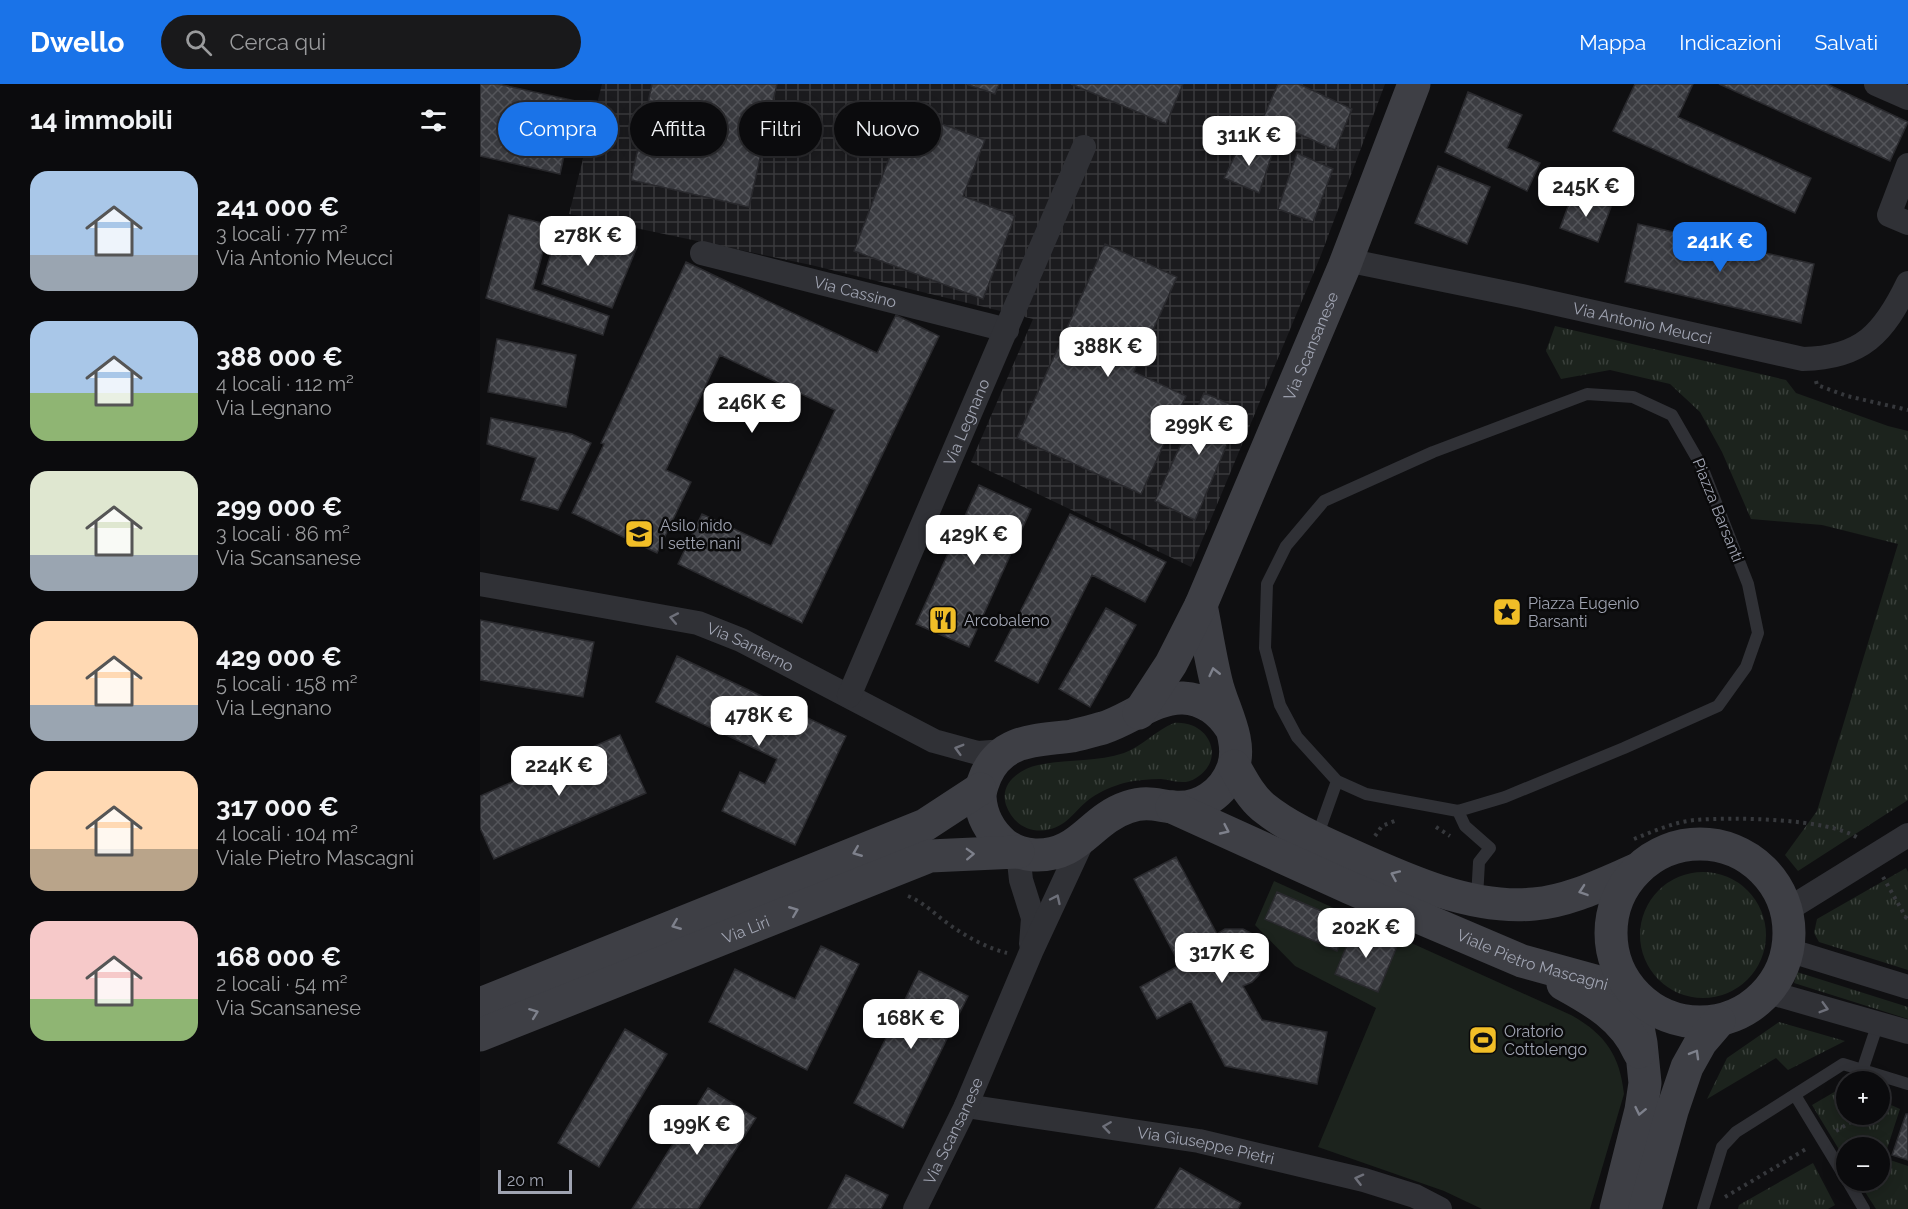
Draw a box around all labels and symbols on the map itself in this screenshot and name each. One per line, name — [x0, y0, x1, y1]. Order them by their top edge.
pin: 311K € — [1200, 116, 1298, 167]
pin: 245K € — [1537, 167, 1635, 218]
pin: 278K € — [539, 216, 637, 267]
pin: 241K € — [1671, 222, 1769, 273]
street label: Via Cassino — [812, 272, 899, 311]
street label: Via Scansanese — [1279, 289, 1342, 403]
street label: Via Antonio Meucci — [1571, 298, 1714, 348]
pin: 388K € — [1059, 327, 1157, 378]
street label: Via Legnano — [939, 376, 993, 468]
pin: 246K € — [703, 383, 801, 434]
pin: 299K € — [1150, 405, 1248, 456]
street label: Piazza Barsanti — [1689, 455, 1747, 565]
pin: 429K € — [925, 515, 1023, 566]
place label: Asilo nido I sette nani — [660, 516, 740, 553]
school or university icon: Asilo nido I sette nani — [623, 518, 655, 550]
place label: Piazza Eugenio Barsanti — [1528, 594, 1639, 631]
place icon: Piazza Eugenio Barsanti — [1491, 596, 1523, 628]
restaurant icon: Arcobaleno — [927, 604, 959, 636]
place label: Arcobaleno — [964, 611, 1050, 630]
one-way arrow — [670, 612, 680, 625]
street label: Via Santerno — [704, 618, 797, 675]
one-way arrow — [1208, 667, 1221, 677]
pin: 478K € — [710, 696, 808, 747]
one-way arrow — [954, 743, 964, 756]
pin: 224K € — [510, 746, 608, 797]
one-way arrow — [1219, 823, 1230, 835]
one-way arrow — [852, 845, 863, 858]
one-way arrow — [966, 848, 975, 860]
one-way arrow — [1390, 870, 1401, 882]
one-way arrow — [1579, 884, 1589, 897]
one-way arrow — [1048, 894, 1060, 905]
one-way arrow — [788, 906, 799, 918]
pin: 202K € — [1317, 908, 1415, 959]
street label: Via Liri — [719, 911, 772, 947]
one-way arrow — [671, 918, 682, 930]
street label: Viale Pietro Mascagni — [1454, 925, 1610, 994]
pin: 317K € — [1173, 933, 1271, 984]
pin: 168K € — [862, 999, 960, 1050]
one-way arrow — [1819, 1000, 1829, 1013]
one-way arrow — [529, 1008, 539, 1021]
place label: Oratorio Cottolengo — [1504, 1022, 1587, 1059]
sports icon: Oratorio Cottolengo — [1467, 1024, 1499, 1056]
one-way arrow — [1688, 1050, 1699, 1060]
street label: Via Scansanese — [919, 1075, 986, 1187]
pin: 199K € — [648, 1105, 746, 1156]
one-way arrow — [1635, 1106, 1648, 1116]
one-way arrow — [1102, 1122, 1111, 1134]
street label: Via Giuseppe Pietri — [1136, 1122, 1276, 1168]
scale bar — [498, 1167, 572, 1194]
one-way arrow — [1354, 1174, 1364, 1187]

